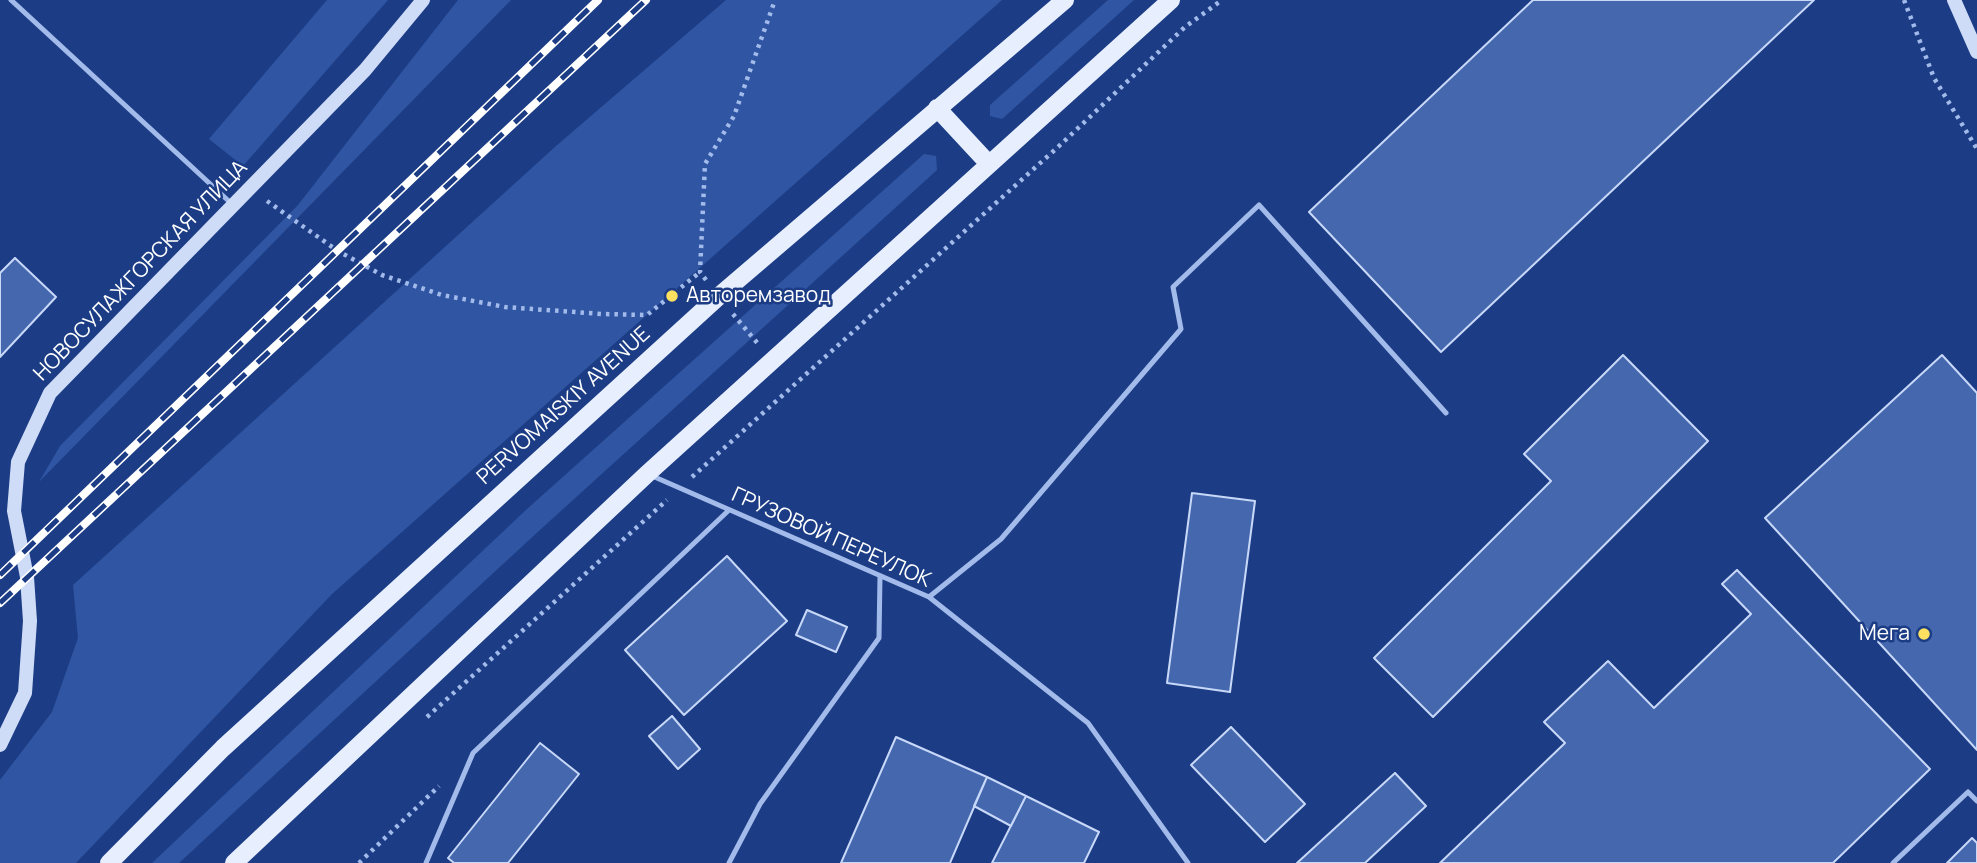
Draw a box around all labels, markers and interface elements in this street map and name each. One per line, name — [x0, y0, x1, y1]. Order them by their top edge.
street label: НОВОСУЛАЖГОРСКАЯ УЛИЦА — [29, 156, 253, 386]
place label: Авторемзавод — [686, 283, 831, 309]
marker: Авторемзавод — [664, 288, 680, 304]
street label: PERVOMAISKIY AVENUE — [472, 322, 656, 490]
street label: ГРУЗОВОЙ ПЕРЕУЛОК — [727, 483, 935, 593]
place label: Мега — [1859, 621, 1910, 647]
marker: Мега — [1916, 626, 1932, 642]

